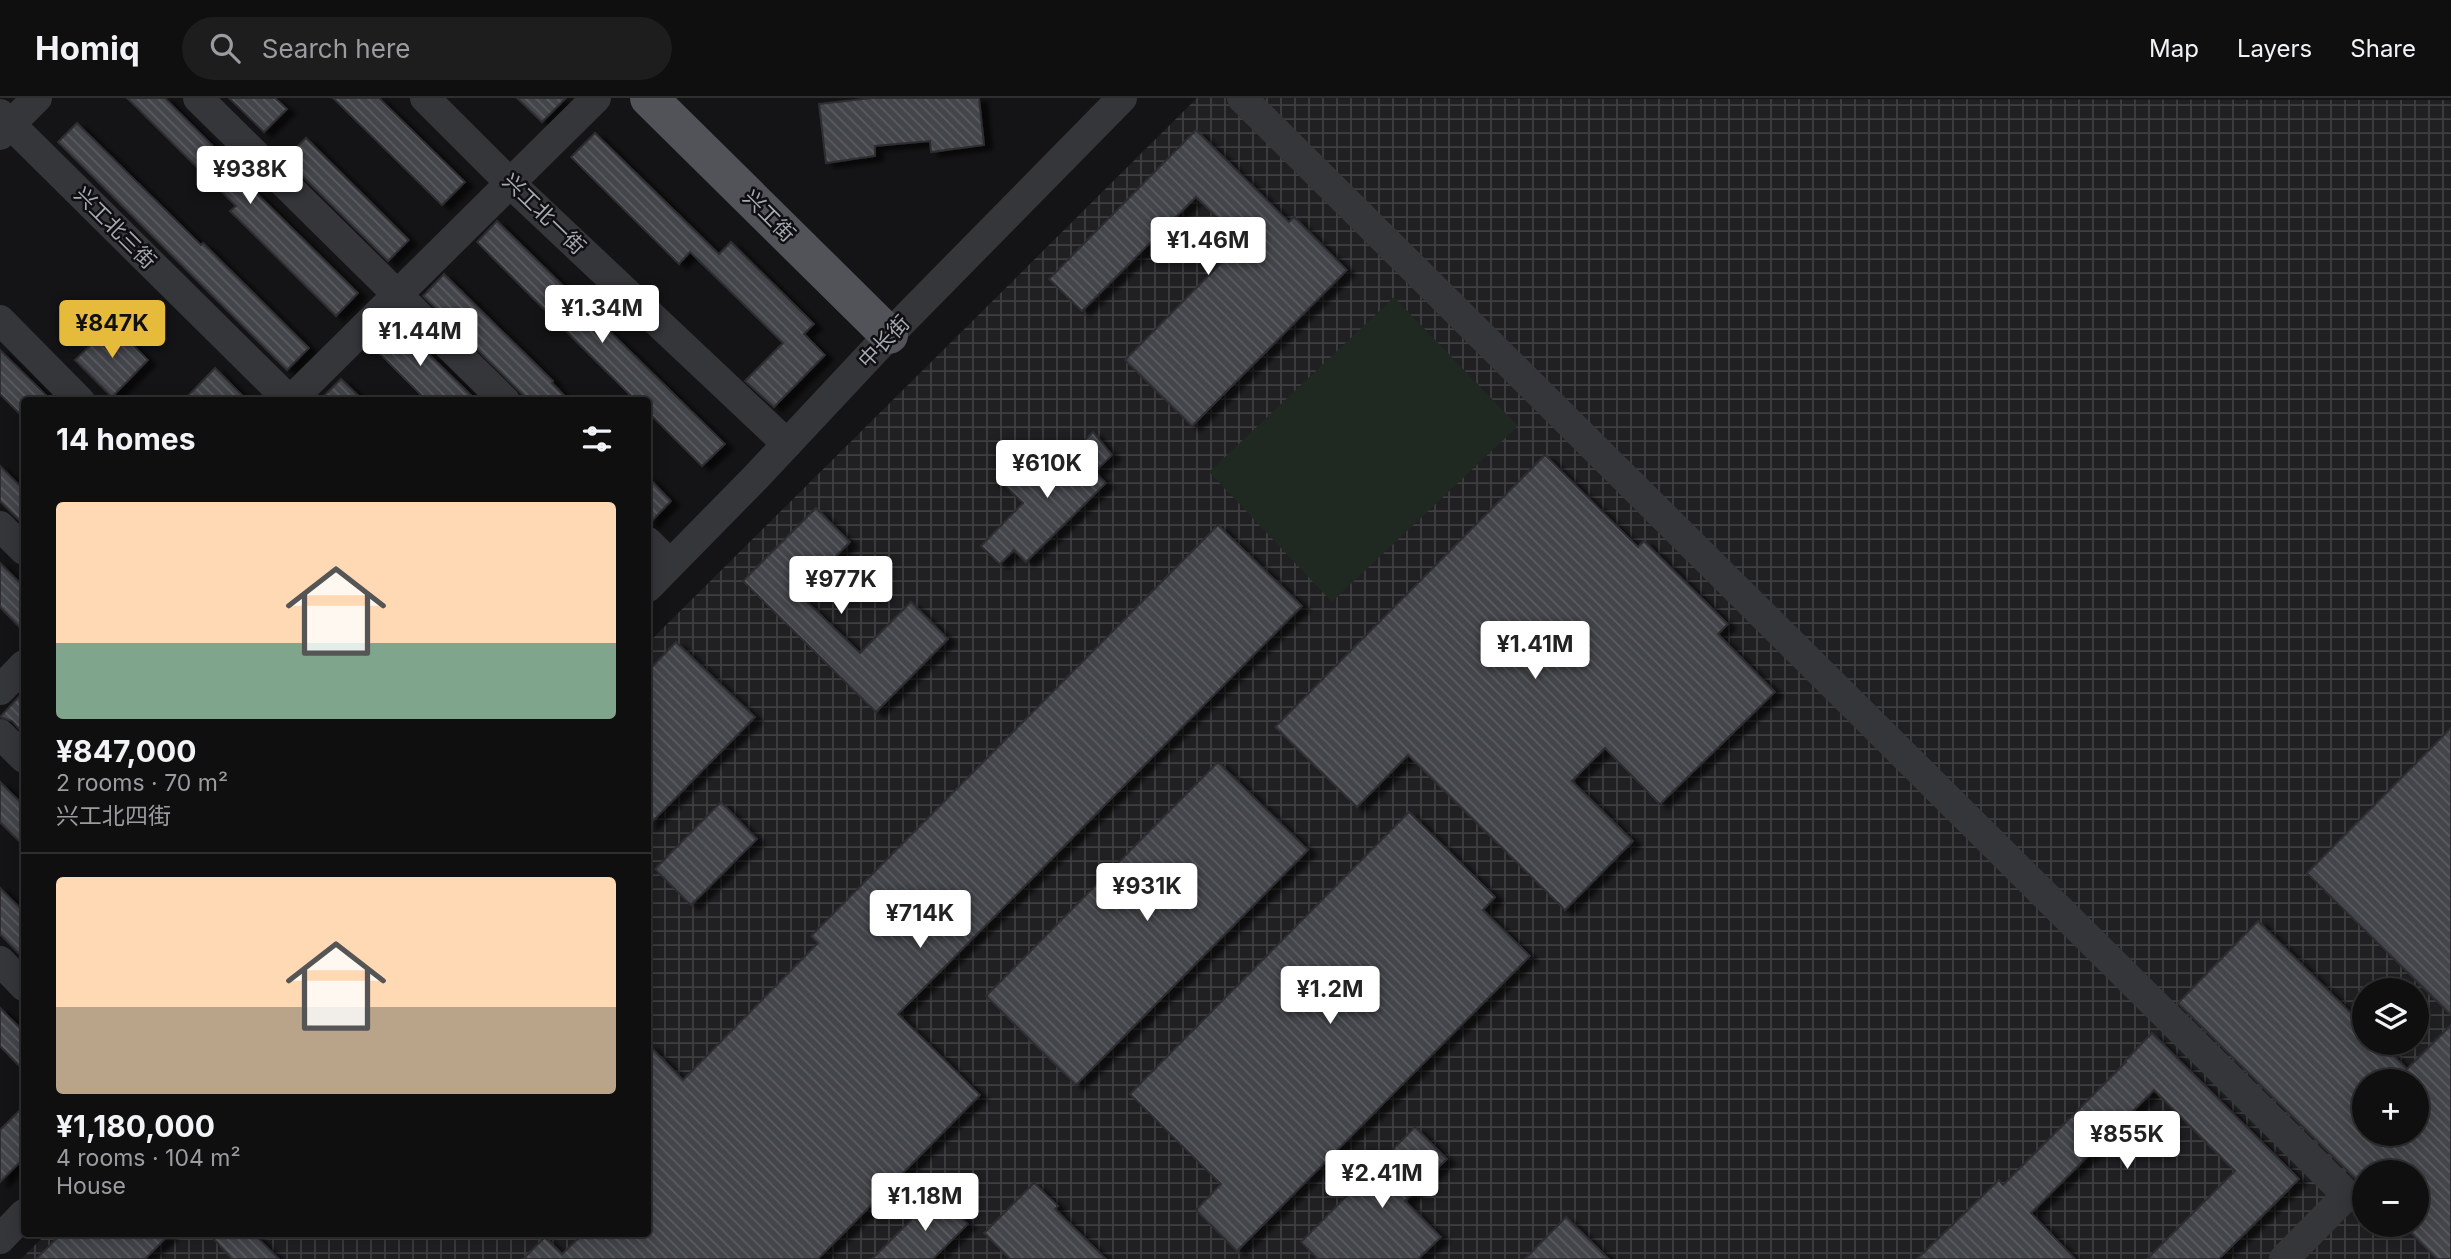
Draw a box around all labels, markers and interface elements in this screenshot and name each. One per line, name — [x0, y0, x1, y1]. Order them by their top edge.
search box — [182, 17, 672, 80]
text: Homiq — [35, 28, 140, 68]
icon: search — [206, 29, 244, 67]
text: Search here — [262, 33, 410, 64]
text: Map — [2149, 34, 2199, 63]
text: Layers — [2237, 34, 2312, 63]
text: Share — [2350, 34, 2416, 63]
pin: ¥938K — [201, 146, 299, 206]
text: ¥938K — [213, 155, 287, 183]
street label: 兴工北一街 — [498, 168, 591, 259]
street label: 兴工北三街 — [69, 182, 161, 274]
street label: 兴工街 — [738, 185, 800, 247]
pin: ¥1.46M — [1151, 218, 1265, 277]
text: ¥1.46M — [1167, 226, 1249, 254]
pin: ¥1.34M — [545, 286, 659, 345]
text: ¥1.34M — [561, 294, 643, 322]
pin: ¥847K — [63, 300, 161, 360]
pin: ¥1.44M — [363, 308, 477, 368]
text: ¥847K — [75, 309, 149, 337]
street label: 中长街 — [853, 310, 915, 373]
text: ¥1.44M — [378, 317, 462, 345]
icon: filters — [578, 420, 616, 458]
text: 14 homes — [56, 421, 195, 457]
pin: ¥610K — [998, 440, 1096, 500]
text: ¥610K — [1012, 449, 1082, 477]
icon: home — [273, 548, 399, 674]
pin: ¥977K — [792, 556, 890, 616]
text: ¥977K — [805, 565, 877, 593]
pin: ¥1.41M — [1478, 622, 1592, 681]
text: ¥1.41M — [1497, 630, 1573, 658]
text: ¥847,000 — [56, 733, 196, 769]
text: 2 rooms · 70 m² — [56, 769, 228, 797]
text: 兴工北四街 — [56, 802, 171, 830]
pin: ¥931K — [1098, 864, 1196, 923]
text: ¥931K — [1112, 872, 1182, 900]
pin: ¥714K — [871, 890, 969, 950]
text: ¥714K — [886, 899, 954, 927]
icon: home — [273, 923, 399, 1049]
pin: ¥1.2M — [1281, 967, 1379, 1026]
text: ¥1.2M — [1297, 975, 1363, 1003]
map controls — [2352, 978, 2429, 1237]
button: layers — [2352, 978, 2429, 1055]
button: + — [2352, 1069, 2429, 1146]
text: ¥1,180,000 — [56, 1108, 215, 1144]
pin: ¥855K — [2078, 1112, 2176, 1171]
text: ¥855K — [2090, 1120, 2164, 1148]
text: 4 rooms · 104 m² — [56, 1144, 241, 1172]
pin: ¥2.41M — [1325, 1150, 1439, 1210]
text: ¥2.41M — [1341, 1159, 1423, 1187]
button: − — [2352, 1160, 2429, 1237]
text: House — [56, 1172, 126, 1200]
pin: ¥1.18M — [868, 1174, 982, 1233]
text: ¥1.18M — [888, 1182, 962, 1210]

